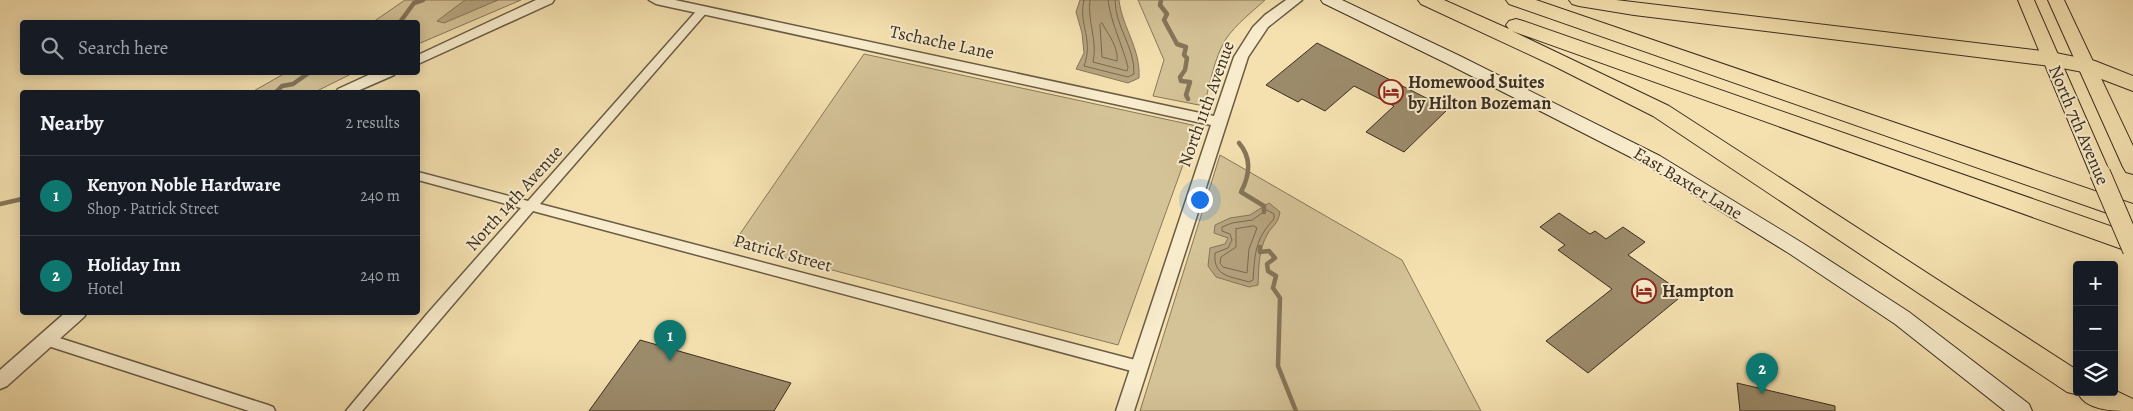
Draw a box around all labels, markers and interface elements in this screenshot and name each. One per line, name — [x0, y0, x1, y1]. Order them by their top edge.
street label: Tschache Lane — [888, 19, 996, 65]
search box — [20, 20, 420, 75]
icon: search — [38, 34, 66, 62]
text: Search here — [78, 35, 168, 61]
street label: North 11th Avenue — [1172, 38, 1240, 170]
street label: North 7th Avenue — [2043, 61, 2115, 189]
place label: Homewood Suites by Hilton Bozeman — [1407, 70, 1551, 115]
hotel icon: Homewood Suites by Hilton Bozeman — [1378, 79, 1404, 105]
text: Nearby — [40, 109, 103, 137]
text: 2 results — [345, 112, 400, 134]
street label: North 14th Avenue — [460, 140, 568, 256]
street label: East Baxter Lane — [1629, 141, 1747, 225]
text: Kenyon Noble Hardware — [87, 172, 281, 198]
text: 1 — [53, 185, 59, 207]
text: 240 m — [360, 185, 400, 207]
your location — [1187, 187, 1213, 213]
text: Shop · Patrick Street — [87, 198, 219, 220]
street label: Patrick Street — [731, 228, 835, 278]
text: Holiday Inn — [87, 252, 181, 278]
map controls — [2073, 261, 2118, 396]
button: + — [2073, 261, 2118, 306]
text: 2 — [52, 265, 60, 287]
text: 240 m — [360, 265, 400, 287]
text: Hotel — [87, 278, 123, 300]
hotel icon: Hampton — [1631, 278, 1657, 304]
place label: Hampton — [1662, 279, 1734, 303]
button: − — [2073, 306, 2118, 351]
pin: 1 — [654, 320, 686, 361]
button: layers — [2073, 351, 2118, 396]
pin: 2 — [1746, 353, 1778, 394]

